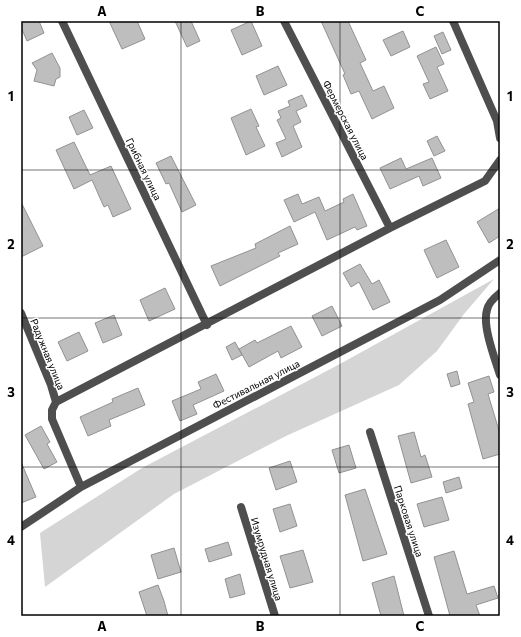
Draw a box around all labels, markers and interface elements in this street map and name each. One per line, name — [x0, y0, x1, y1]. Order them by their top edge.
text: A — [97, 3, 107, 19]
text: B — [256, 3, 265, 19]
text: C — [416, 3, 425, 19]
street label: Фермерская улица — [321, 78, 371, 162]
text: 1 — [8, 88, 14, 104]
text: 1 — [507, 88, 513, 104]
street label: Грибная улица — [124, 136, 164, 202]
text: 2 — [7, 236, 15, 252]
text: 2 — [506, 236, 514, 252]
street label: Радужная улица — [28, 317, 68, 391]
street label: Фестивальная улица — [211, 357, 301, 411]
text: 3 — [7, 384, 15, 400]
text: 3 — [506, 384, 514, 400]
street label: Парковая улица — [392, 484, 426, 558]
street label: Изумрудная улица — [249, 516, 285, 602]
text: 4 — [7, 532, 15, 548]
text: 4 — [506, 532, 514, 548]
text: A — [97, 618, 107, 634]
text: B — [256, 618, 265, 634]
text: C — [416, 618, 425, 634]

